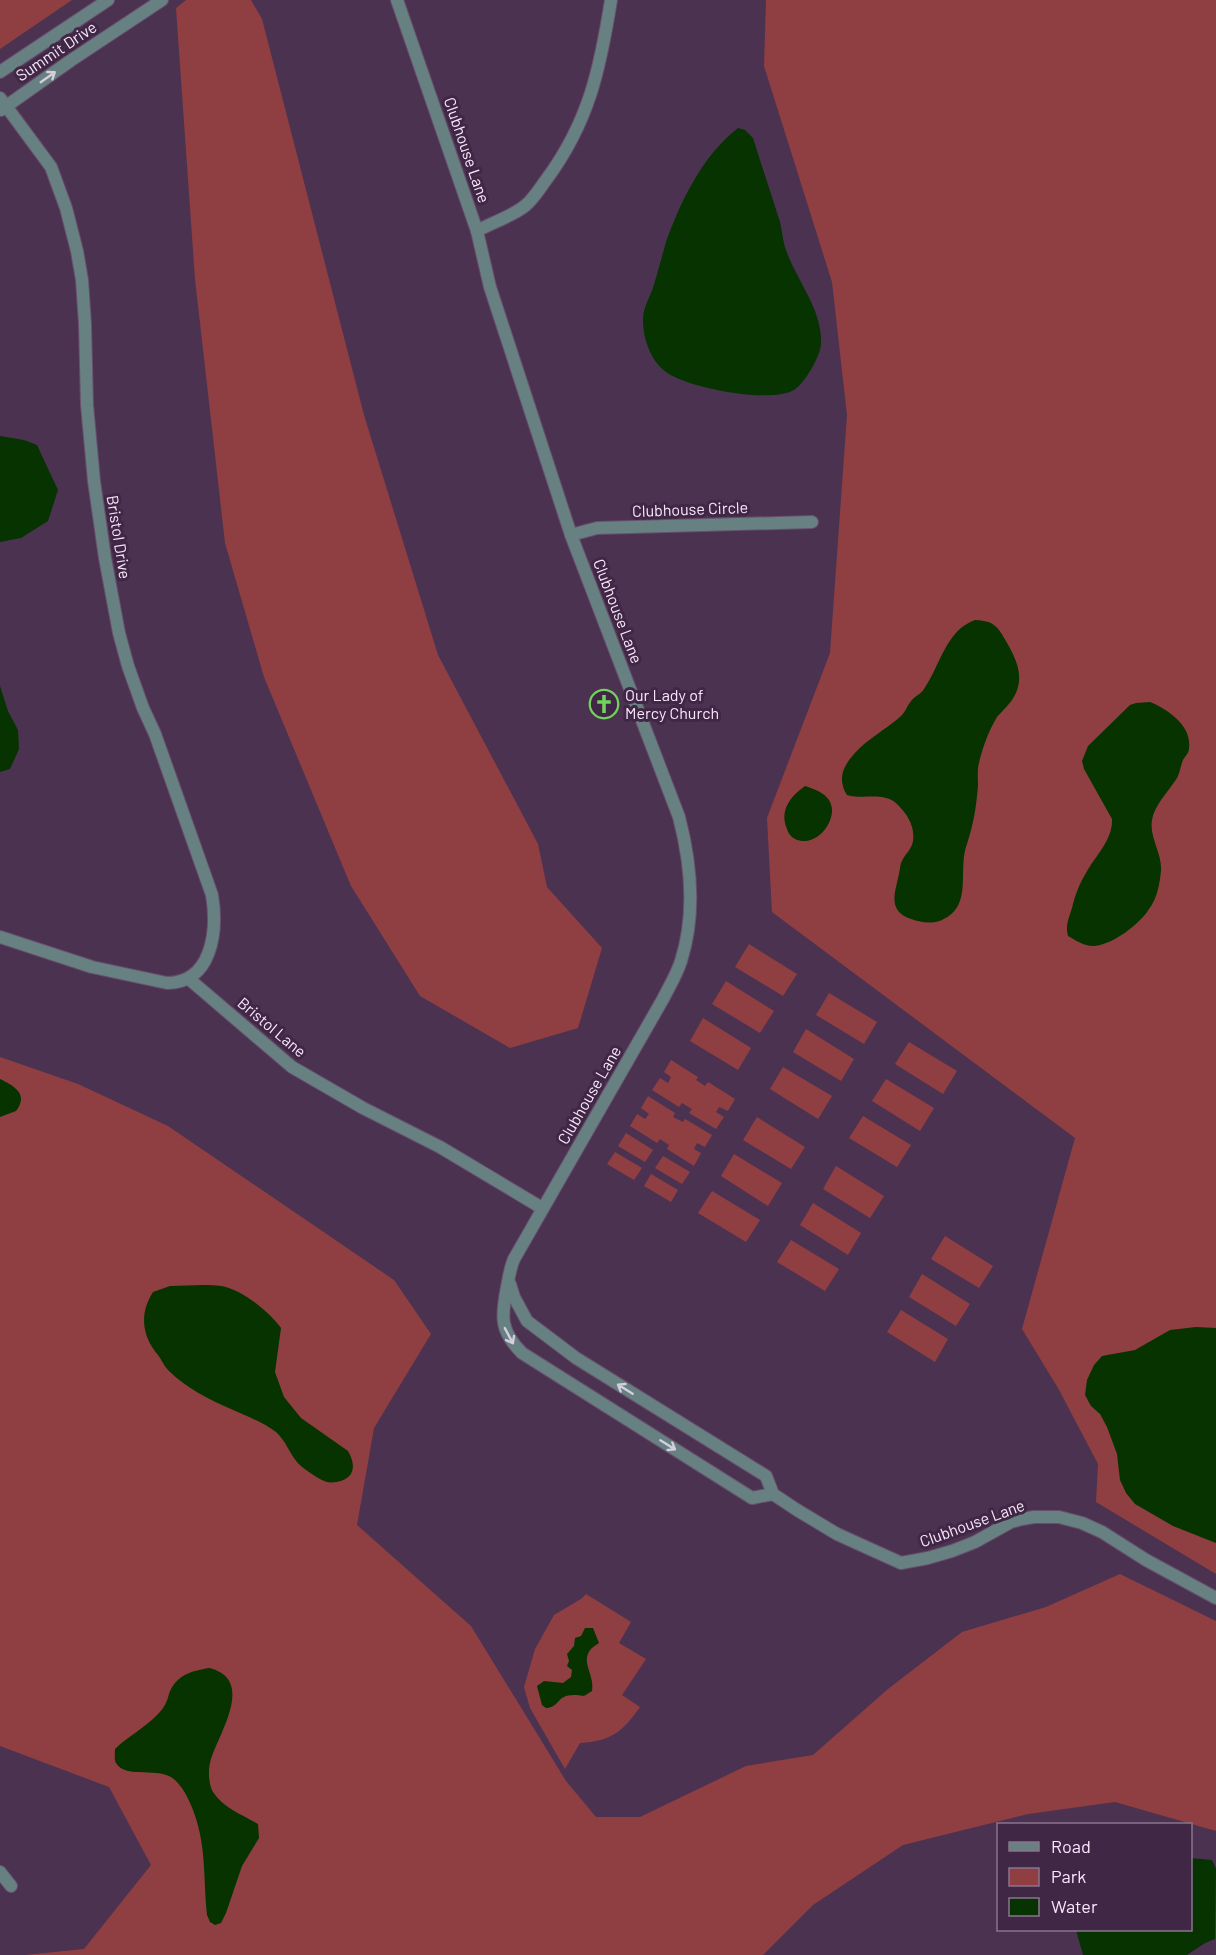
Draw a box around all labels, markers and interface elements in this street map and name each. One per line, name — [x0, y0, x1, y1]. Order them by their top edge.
street label: Summit Drive — [12, 17, 100, 85]
one-way arrow — [39, 71, 55, 83]
street label: Clubhouse Lane — [441, 95, 494, 205]
street label: Bristol Drive — [104, 494, 135, 580]
street label: Clubhouse Circle — [632, 497, 748, 520]
street label: Clubhouse Lane — [590, 556, 647, 666]
place label: Our Lady of Mercy Church — [625, 685, 719, 722]
church icon: Our Lady of Mercy Church — [588, 688, 620, 720]
street label: Bristol Lane — [234, 993, 310, 1061]
street label: Clubhouse Lane — [553, 1042, 624, 1147]
one-way arrow — [504, 1326, 515, 1344]
one-way arrow — [617, 1383, 634, 1395]
one-way arrow — [659, 1440, 676, 1452]
street label: Clubhouse Lane — [917, 1495, 1027, 1550]
legend — [997, 1823, 1192, 1931]
text: Road — [1051, 1835, 1091, 1857]
text: Park — [1051, 1865, 1086, 1887]
text: Water — [1051, 1895, 1098, 1917]

